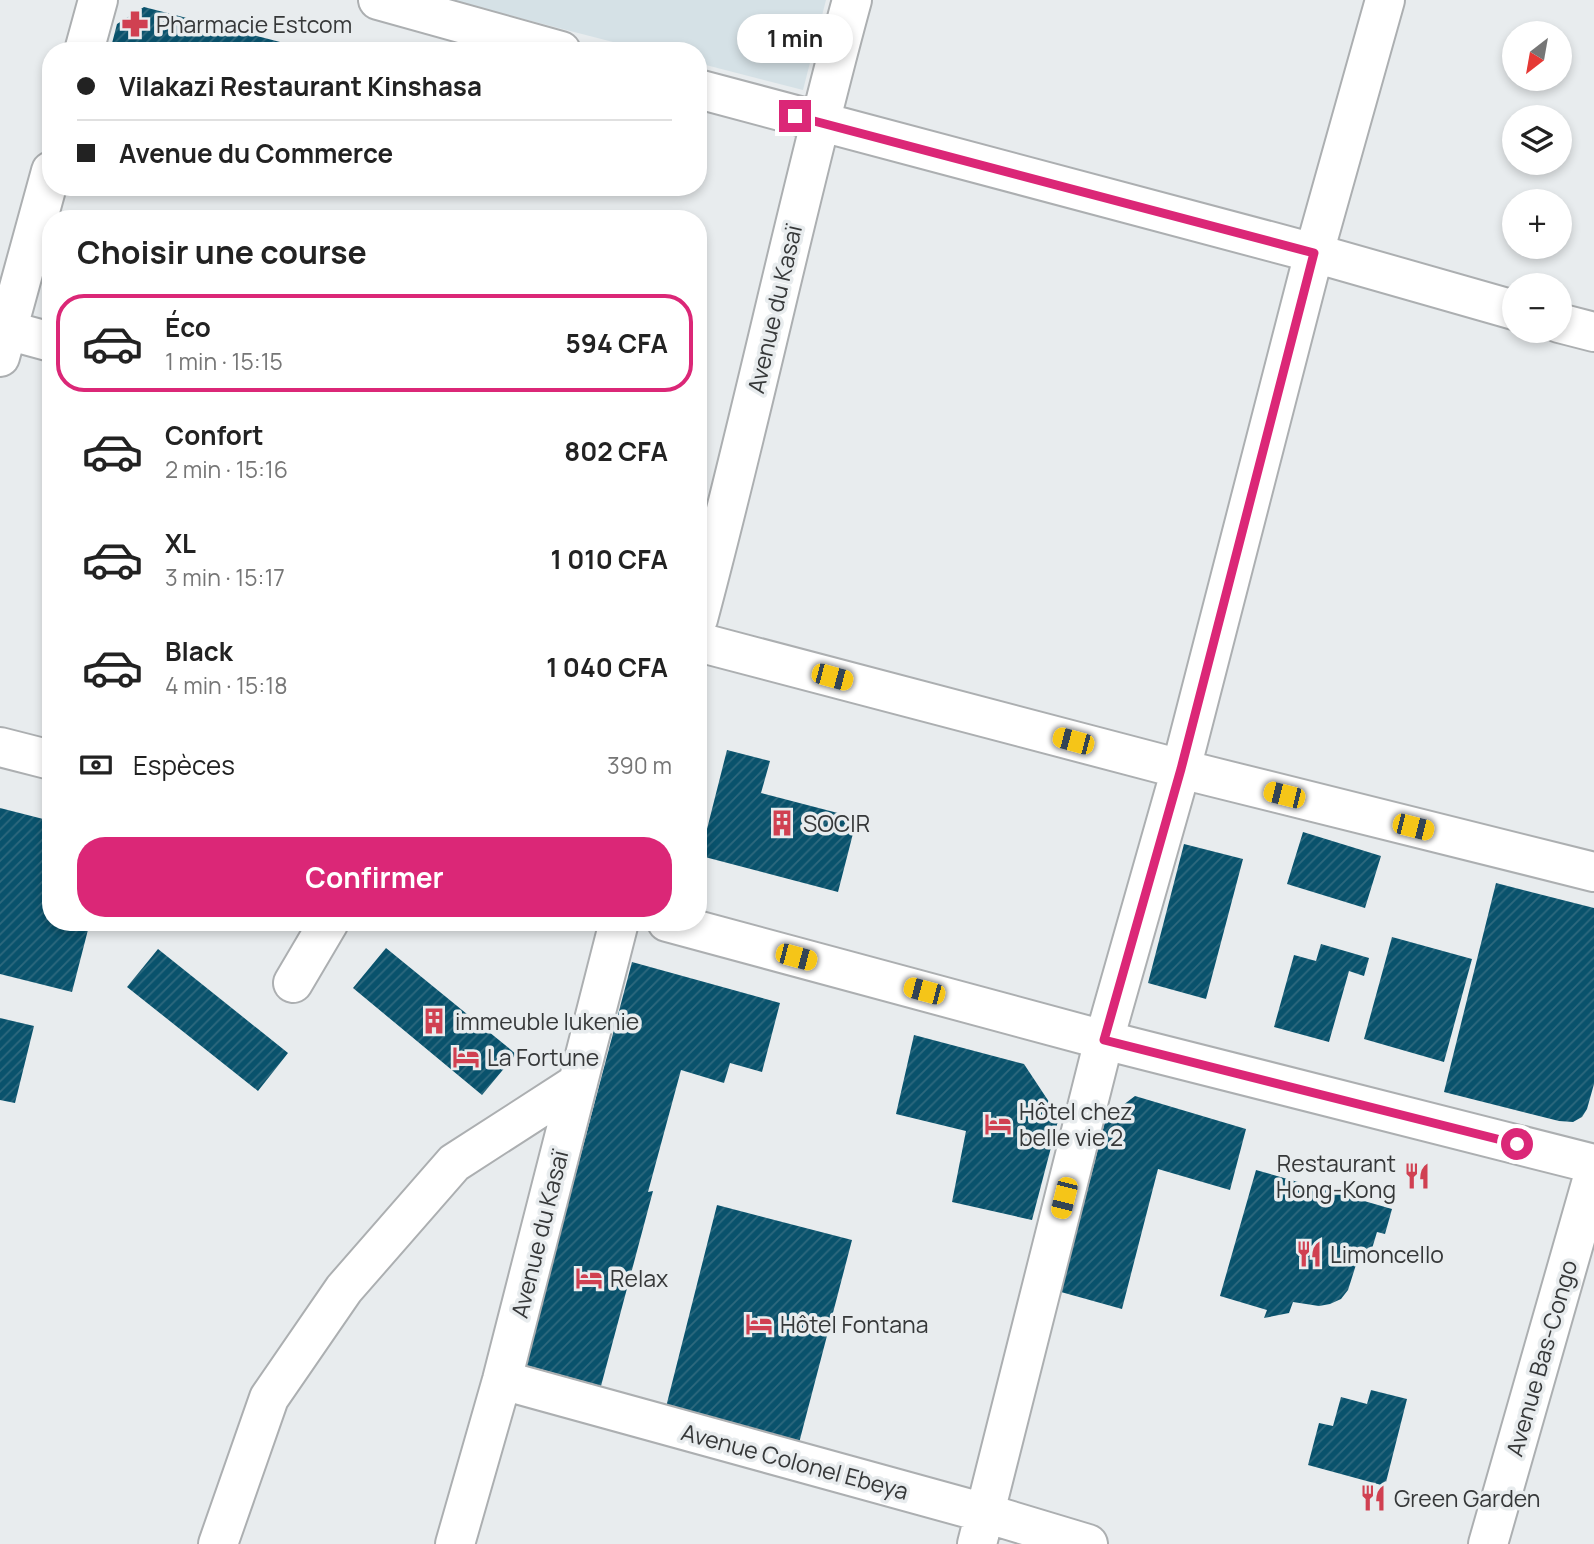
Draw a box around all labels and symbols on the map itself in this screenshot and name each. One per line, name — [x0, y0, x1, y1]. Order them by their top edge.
place label: Pharmacie Estcom — [156, 8, 352, 40]
pharmacy icon: Pharmacie Estcom — [120, 9, 150, 39]
callout: 1 min — [737, 15, 853, 64]
north arrow — [1502, 21, 1572, 91]
route end — [779, 100, 811, 132]
street label: Avenue du Kasaï — [739, 221, 809, 396]
car — [809, 661, 856, 693]
car — [1050, 725, 1097, 757]
car — [1262, 780, 1307, 810]
place label: SOCIR — [803, 807, 870, 839]
building icon: SOCIR — [767, 808, 797, 838]
car — [1391, 812, 1436, 842]
car — [773, 941, 820, 973]
car — [901, 975, 948, 1007]
place label: immeuble lukenie — [455, 1005, 639, 1037]
building icon: immeuble lukenie — [419, 1006, 449, 1036]
place label: La Fortune — [487, 1041, 599, 1073]
hotel icon: La Fortune — [451, 1042, 481, 1072]
place label: Hôtel chez belle vie 2 — [1019, 1095, 1133, 1153]
hotel icon: Hôtel chez belle vie 2 — [983, 1109, 1013, 1139]
route start — [1501, 1128, 1533, 1160]
street label: Avenue du Kasaï — [503, 1146, 575, 1321]
place label: Restaurant Hong-Kong — [1276, 1147, 1396, 1205]
restaurant icon: Restaurant Hong-Kong — [1402, 1161, 1432, 1191]
car — [1049, 1175, 1080, 1221]
place label: Limoncello — [1330, 1238, 1444, 1270]
restaurant icon: Limoncello — [1294, 1239, 1324, 1269]
street label: Avenue Bas-Congo — [1498, 1256, 1584, 1460]
place label: Relax — [610, 1262, 668, 1294]
hotel icon: Relax — [574, 1263, 604, 1293]
place label: Hôtel Fontana — [780, 1308, 928, 1340]
hotel icon: Hôtel Fontana — [744, 1309, 774, 1339]
street label: Avenue Colonel Ebeya — [678, 1415, 912, 1507]
place label: Green Garden — [1394, 1482, 1541, 1514]
restaurant icon: Green Garden — [1358, 1483, 1388, 1513]

